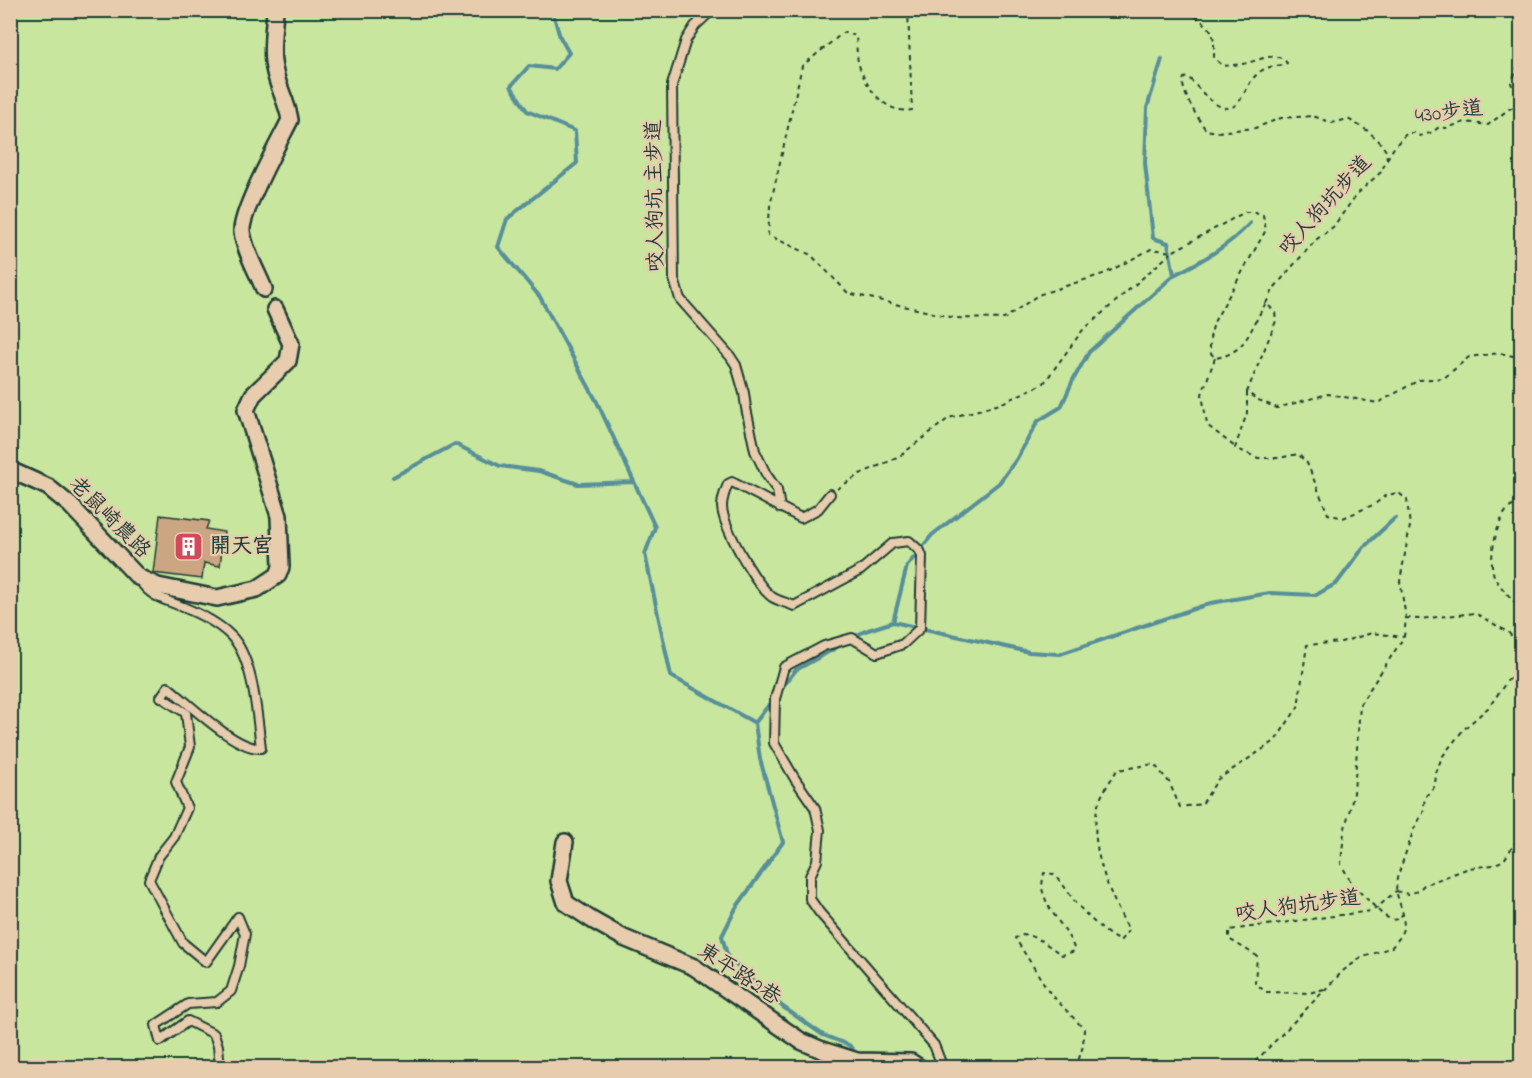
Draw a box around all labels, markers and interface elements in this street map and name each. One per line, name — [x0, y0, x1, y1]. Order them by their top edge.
street label: 430步道 — [1413, 94, 1485, 132]
street label: 咬人狗坑 主步道 — [640, 120, 672, 272]
street label: 咬人狗坑步道 — [1273, 149, 1379, 263]
street label: 老鼠崎農路 — [61, 470, 157, 566]
building icon: 開天宮 — [173, 531, 205, 563]
place label: 開天宮 — [210, 532, 273, 562]
street label: 咬人狗坑步道 — [1234, 883, 1362, 931]
street label: 東平路2巷 — [691, 937, 787, 1013]

